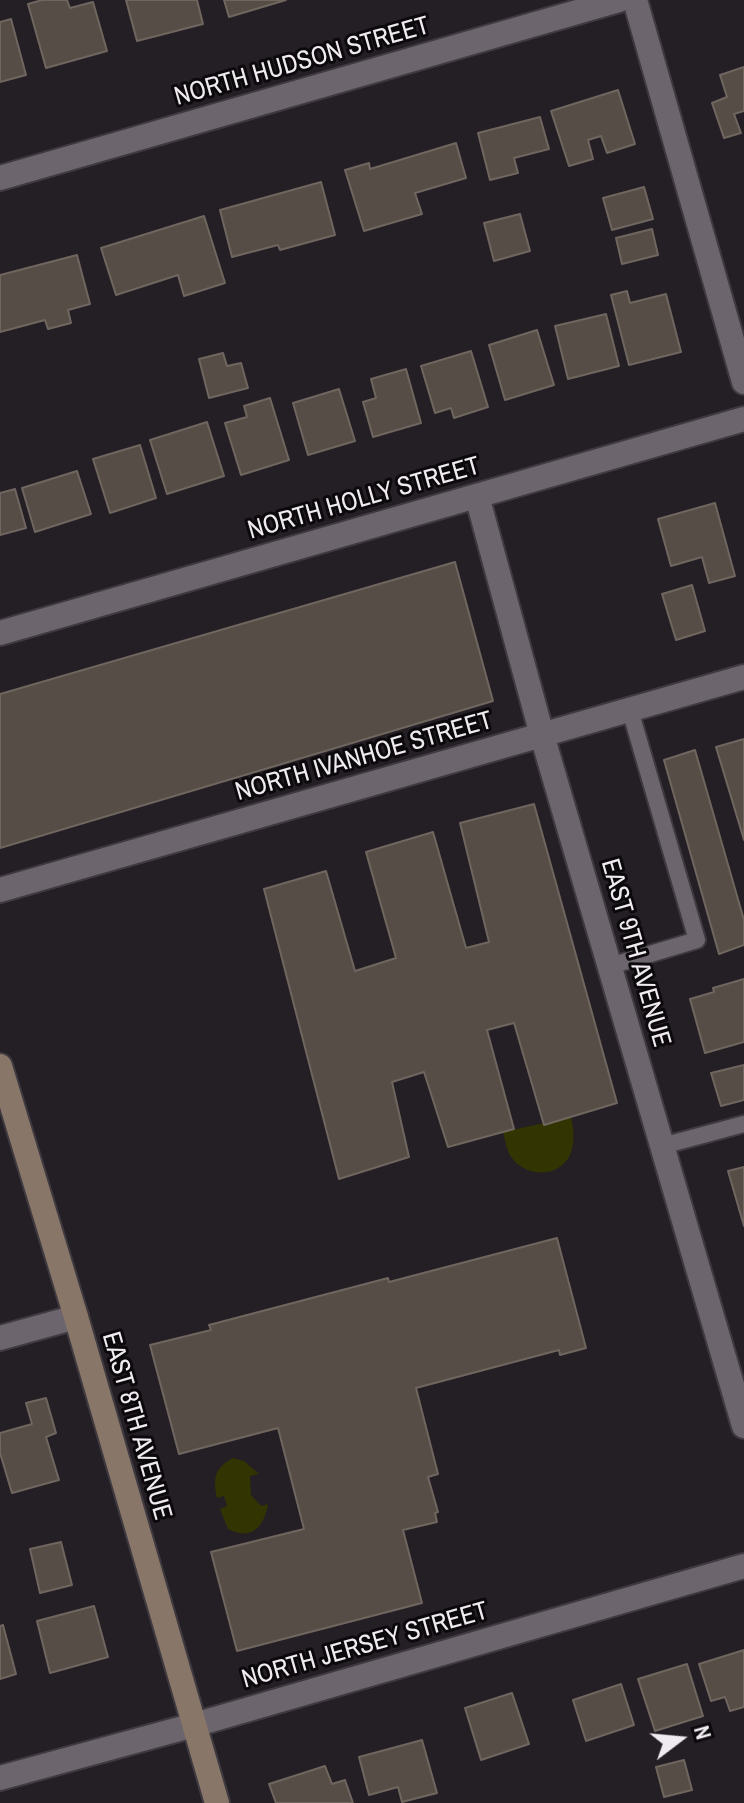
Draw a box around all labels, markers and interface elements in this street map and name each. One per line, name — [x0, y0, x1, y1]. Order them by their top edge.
street label: NORTH HUDSON STREET — [171, 11, 433, 113]
street label: NORTH HOLLY STREET — [244, 451, 484, 547]
street label: NORTH IVANHOE STREET — [232, 705, 496, 809]
street label: EAST 9TH AVENUE — [593, 855, 677, 1051]
street label: EAST 8TH AVENUE — [94, 1328, 178, 1524]
street label: NORTH JERSEY STREET — [238, 1596, 492, 1696]
north arrow — [640, 1699, 720, 1779]
text: N — [687, 1722, 719, 1743]

